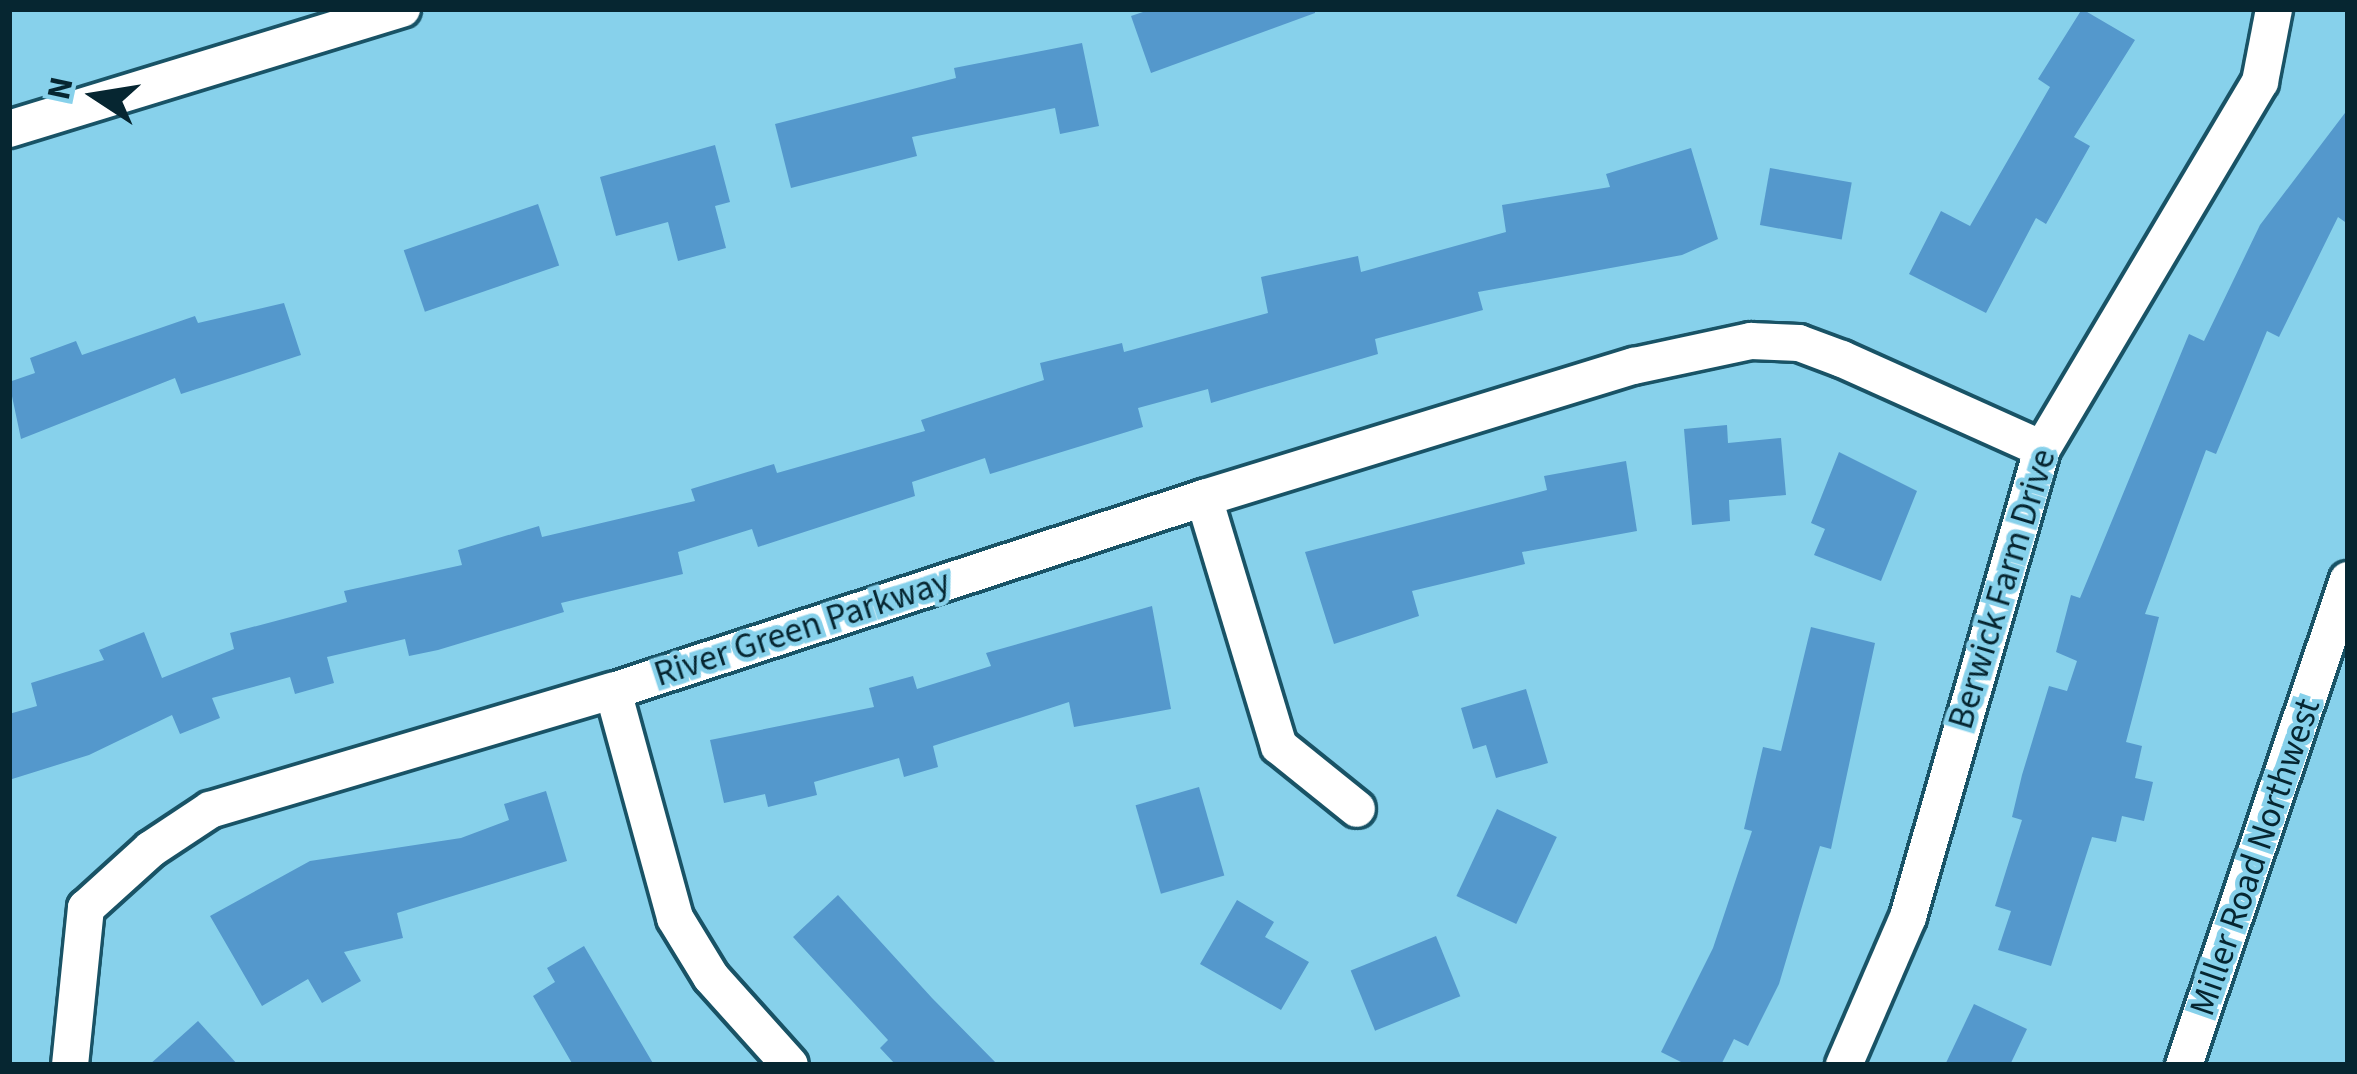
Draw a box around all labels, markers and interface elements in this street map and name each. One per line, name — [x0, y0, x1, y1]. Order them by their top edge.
north arrow — [36, 36, 156, 156]
text: N — [35, 73, 86, 104]
street label: Berwick Farm Drive — [1939, 444, 2065, 734]
street label: River Green Parkway — [649, 560, 955, 696]
street label: Miller Road Northwest — [2180, 693, 2330, 1021]

